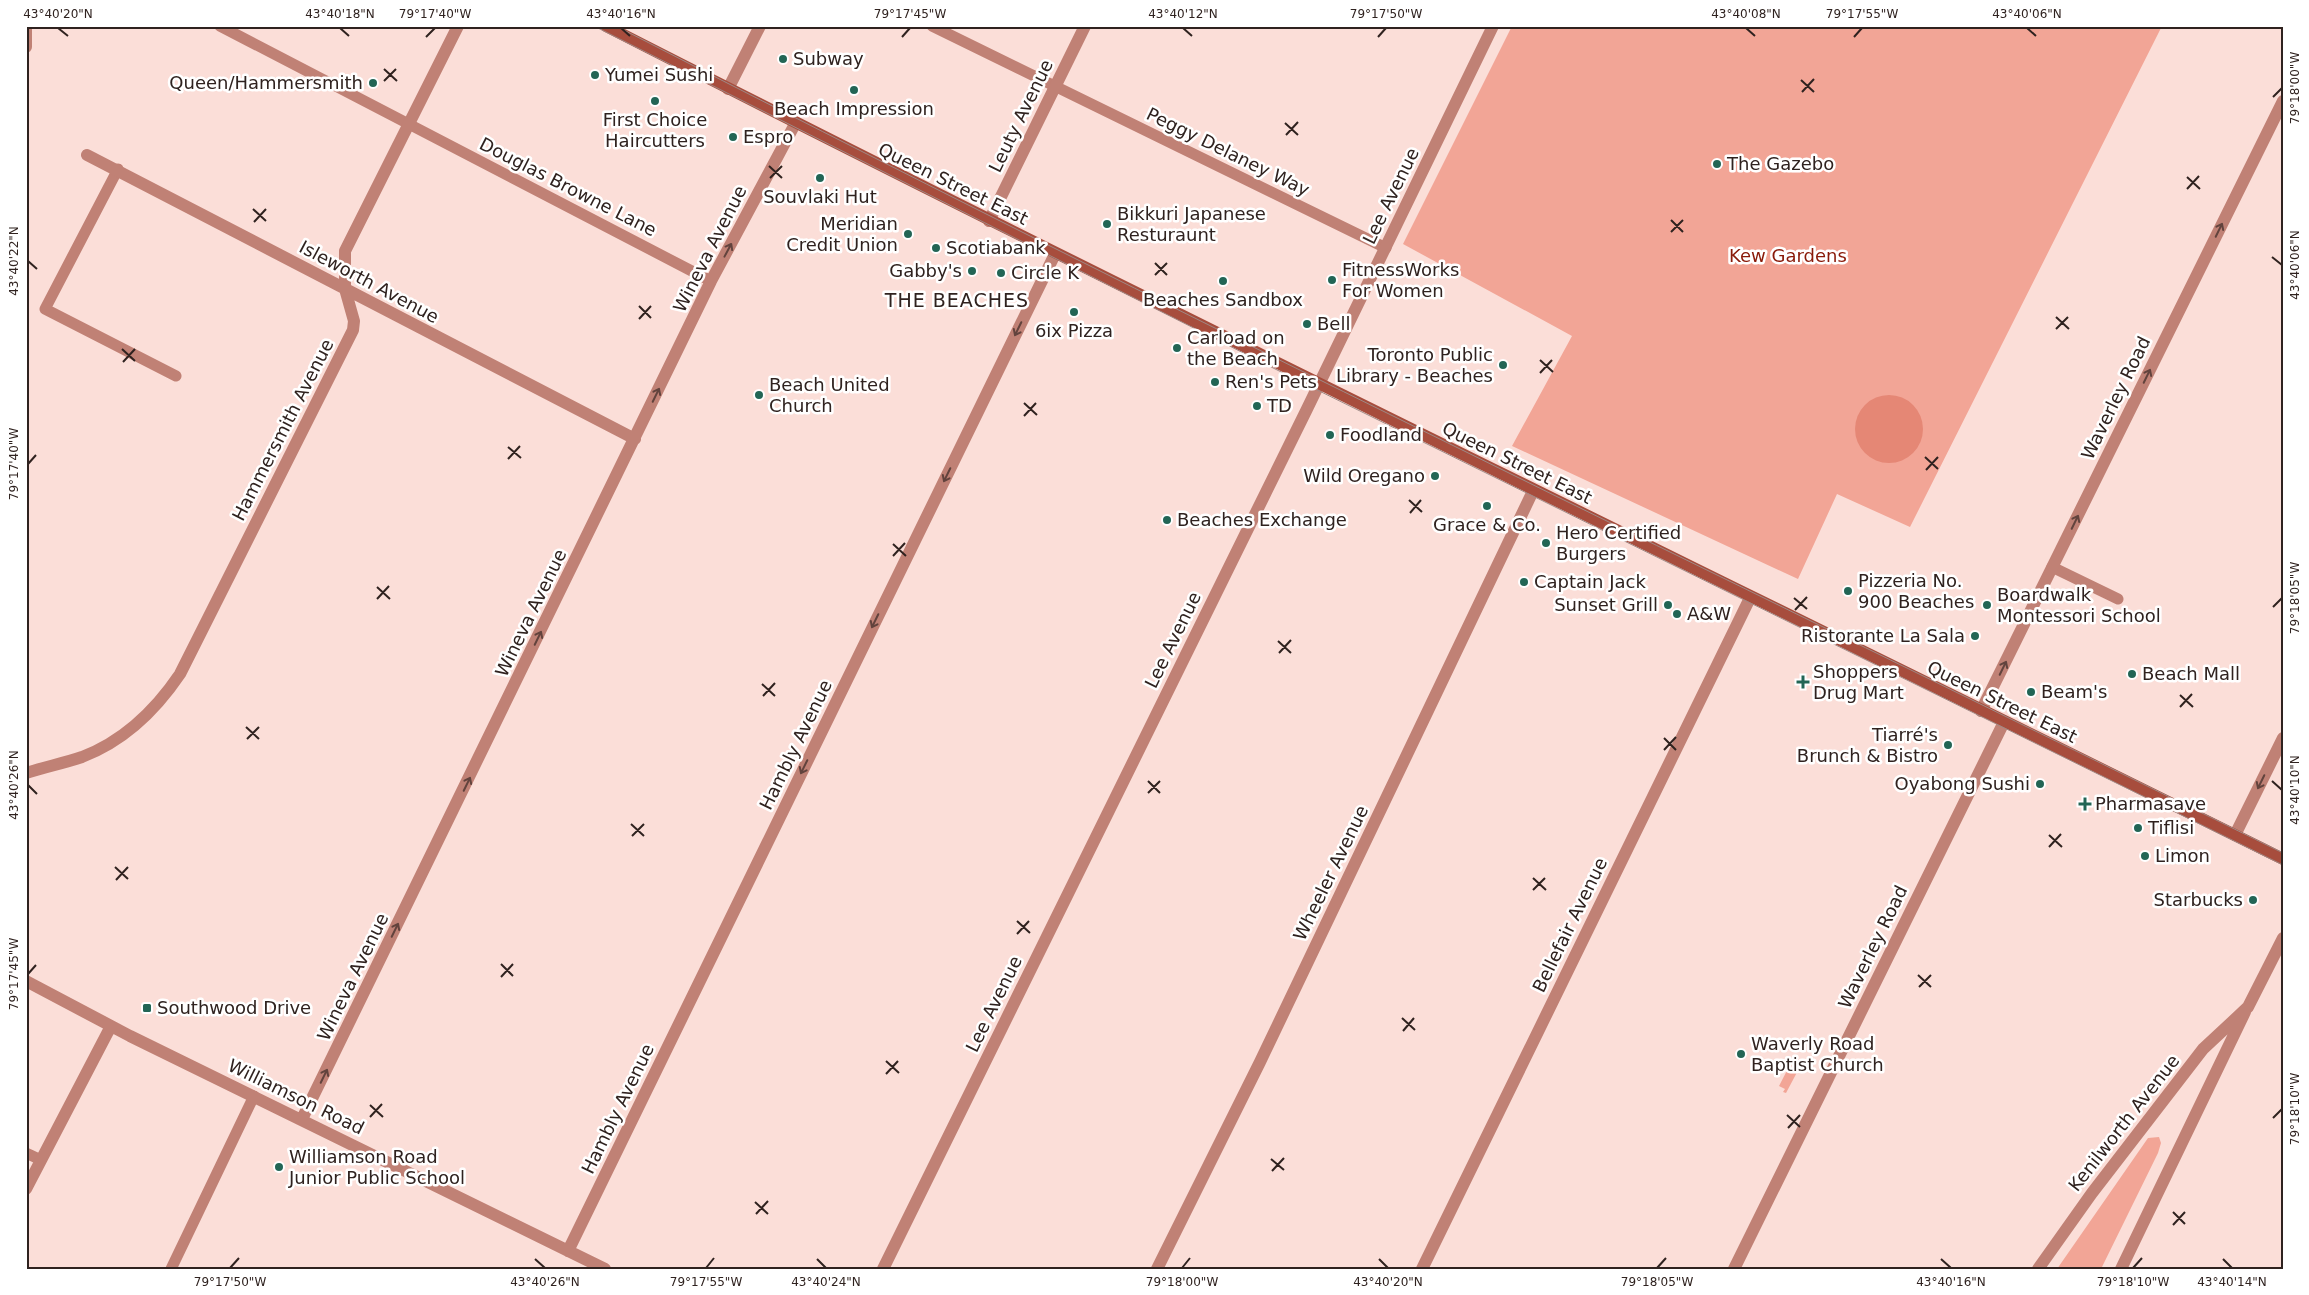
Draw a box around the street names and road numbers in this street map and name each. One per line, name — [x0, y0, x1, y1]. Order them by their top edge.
street label: Leuty Avenue — [984, 56, 1057, 175]
street label: Peggy Delaney Way — [1143, 103, 1313, 200]
street label: Douglas Browne Lane — [476, 133, 660, 240]
street label: Queen Street East — [875, 138, 1032, 229]
street label: Lee Avenue — [1358, 144, 1423, 247]
street label: Wineva Avenue — [669, 182, 751, 316]
street label: Isleworth Avenue — [296, 236, 443, 327]
street label: Waverley Road — [2077, 333, 2154, 463]
street label: Hammersmith Avenue — [228, 335, 338, 524]
street label: Queen Street East — [1439, 417, 1596, 508]
street label: Wineva Avenue — [491, 546, 570, 680]
street label: Lee Avenue — [1140, 588, 1205, 691]
street label: Queen Street East — [1924, 656, 2081, 747]
street label: Hambly Avenue — [755, 676, 836, 813]
street label: Wheeler Avenue — [1289, 802, 1372, 944]
street label: Bellefair Avenue — [1528, 854, 1611, 995]
street label: Waverley Road — [1834, 882, 1911, 1012]
street label: Wineva Avenue — [313, 910, 392, 1044]
street label: Lee Avenue — [961, 952, 1026, 1055]
street label: Hambly Avenue — [577, 1040, 658, 1177]
street label: Kenilworth Avenue — [2064, 1050, 2183, 1195]
street label: Williamson Road — [225, 1055, 368, 1139]

